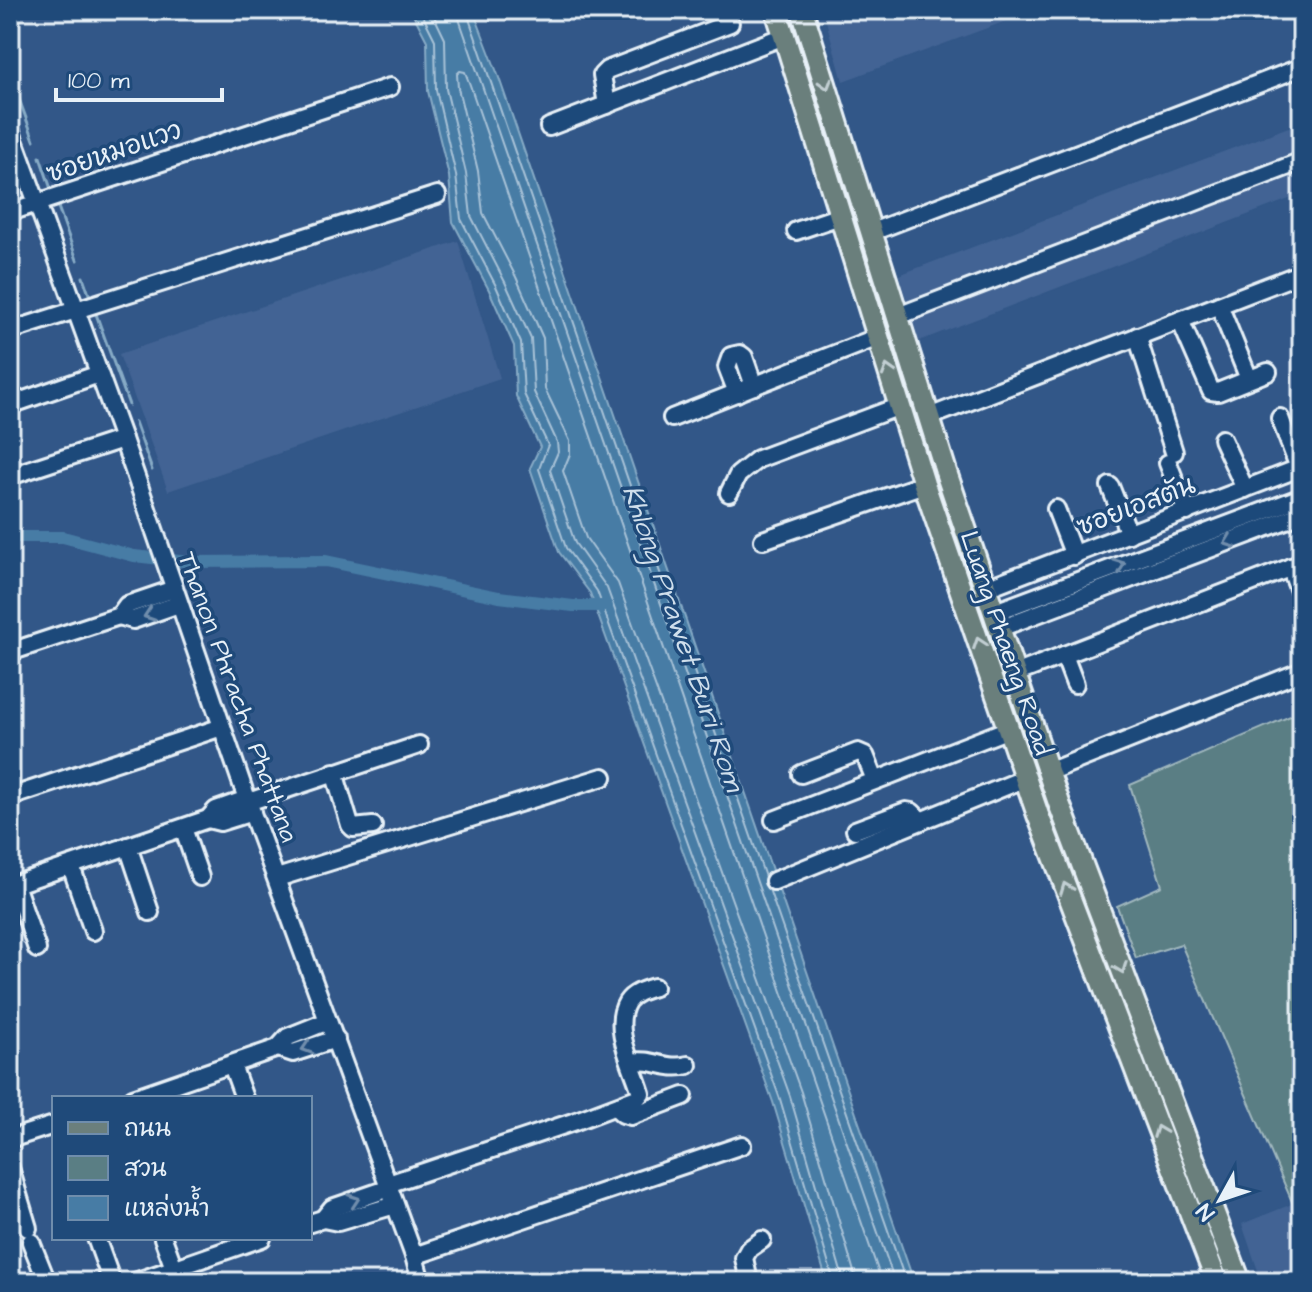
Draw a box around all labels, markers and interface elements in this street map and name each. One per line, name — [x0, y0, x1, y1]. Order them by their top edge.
scale bar — [56, 52, 222, 102]
text: 100 m — [68, 64, 130, 98]
one-way arrow — [816, 77, 832, 91]
street label: ซอยหมอแวว — [42, 112, 186, 192]
one-way arrow — [881, 363, 897, 377]
street label: ซอยเอสตัน — [1072, 467, 1200, 545]
water label: Khlong Prawet Buri Rom — [611, 480, 755, 799]
street label: Luang Phaeng Road — [949, 526, 1061, 760]
one-way arrow — [1223, 532, 1237, 549]
street label: Thanon Phracha Phattana — [169, 547, 307, 847]
one-way arrow — [1112, 558, 1126, 575]
one-way arrow — [143, 605, 157, 621]
one-way arrow — [972, 637, 988, 651]
one-way arrow — [1059, 882, 1076, 896]
one-way arrow — [1111, 960, 1128, 974]
one-way arrow — [301, 1039, 314, 1055]
legend — [52, 1096, 312, 1240]
text: ถนน — [124, 1112, 171, 1146]
one-way arrow — [1152, 1125, 1169, 1139]
text: สวน — [124, 1152, 167, 1186]
north arrow — [1180, 1160, 1260, 1240]
text: แหล่งน้ำ — [124, 1185, 210, 1226]
one-way arrow — [347, 1194, 361, 1210]
text: N — [1189, 1196, 1222, 1227]

